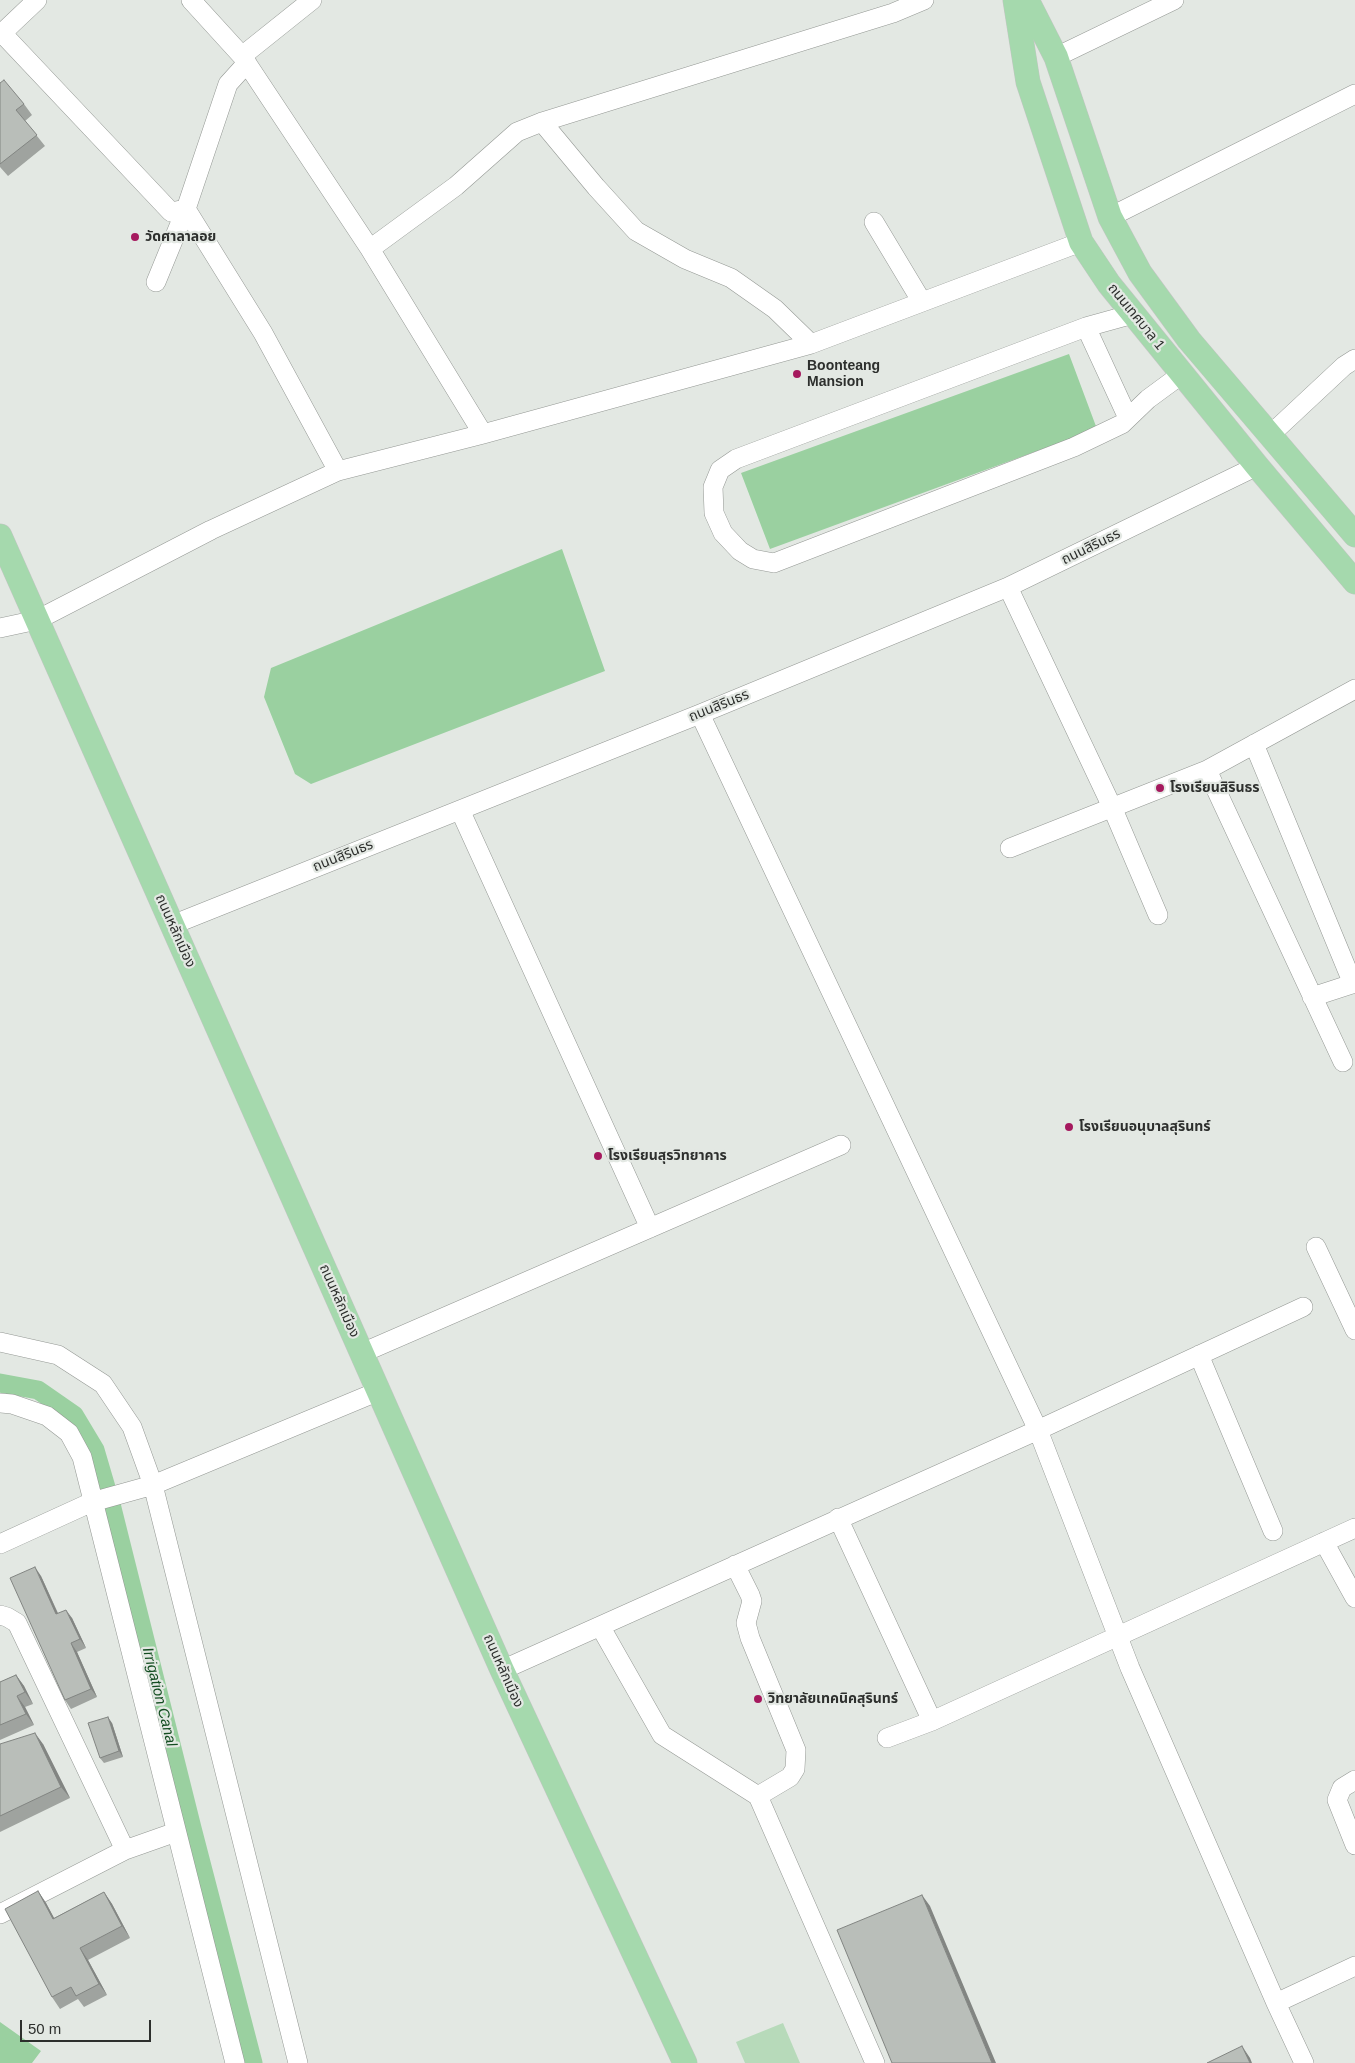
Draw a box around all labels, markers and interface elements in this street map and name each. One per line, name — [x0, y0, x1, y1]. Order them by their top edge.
place label: วัดศาลาลอย — [145, 229, 216, 245]
marker: วัดศาลาลอย — [129, 231, 141, 243]
street label: ถนนเทศบาล 1 — [1104, 280, 1168, 354]
place label: Boonteang Mansion — [807, 358, 880, 391]
marker: Boonteang Mansion — [791, 368, 803, 380]
street label: ถนนสิรินธร — [1059, 526, 1123, 568]
street label: ถนนสิรินธร — [686, 686, 752, 726]
place label: โรงเรียนสิรินธร — [1170, 780, 1260, 796]
marker: โรงเรียนสิรินธร — [1154, 782, 1166, 794]
street label: ถนนสิรินธร — [310, 836, 376, 876]
street label: ถนนหลักเมือง — [151, 892, 199, 970]
place label: โรงเรียนอนุบาลสุรินทร์ — [1079, 1119, 1210, 1135]
marker: โรงเรียนอนุบาลสุรินทร์ — [1063, 1121, 1075, 1133]
place label: โรงเรียนสุรวิทยาคาร — [608, 1148, 727, 1164]
marker: โรงเรียนสุรวิทยาคาร — [592, 1150, 604, 1162]
street label: ถนนหลักเมือง — [315, 1262, 363, 1340]
street label: ถนนหลักเมือง — [479, 1632, 527, 1710]
water label: Irrigation Canal — [138, 1645, 180, 1749]
place label: วิทยาลัยเทคนิคสุรินทร์ — [768, 1691, 898, 1707]
marker: วิทยาลัยเทคนิคสุรินทร์ — [752, 1693, 764, 1705]
scale bar — [22, 2010, 154, 2042]
text: 50 m — [28, 2020, 61, 2037]

